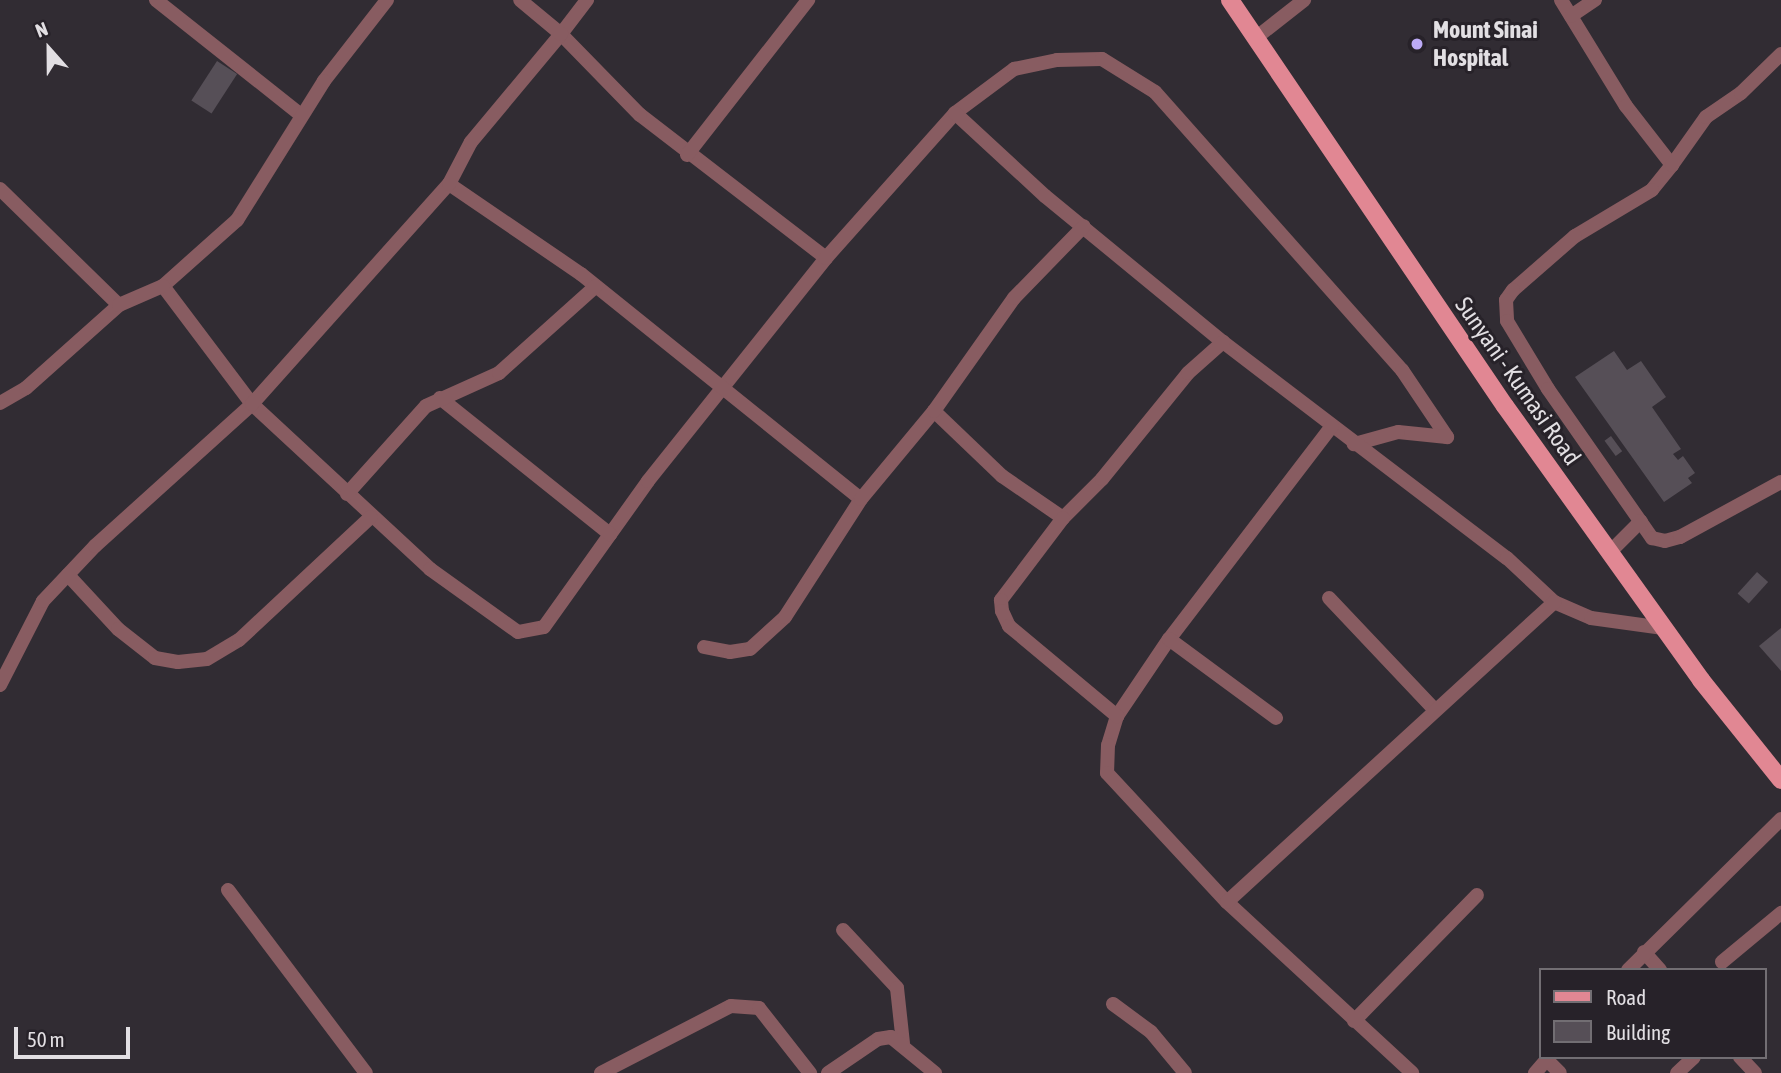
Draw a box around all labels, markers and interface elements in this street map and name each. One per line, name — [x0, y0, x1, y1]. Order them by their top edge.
north arrow — [14, 14, 84, 84]
place label: Mount Sinai Hospital — [1433, 16, 1538, 72]
text: N — [32, 17, 51, 42]
marker: Mount Sinai Hospital — [1407, 34, 1427, 54]
street label: Sunyani - Kumasi Road — [1449, 291, 1587, 471]
legend — [1540, 968, 1767, 1059]
text: Road — [1606, 985, 1646, 1009]
scale bar — [18, 1014, 133, 1058]
text: Building — [1606, 1020, 1670, 1044]
text: 50 m — [27, 1027, 65, 1051]

